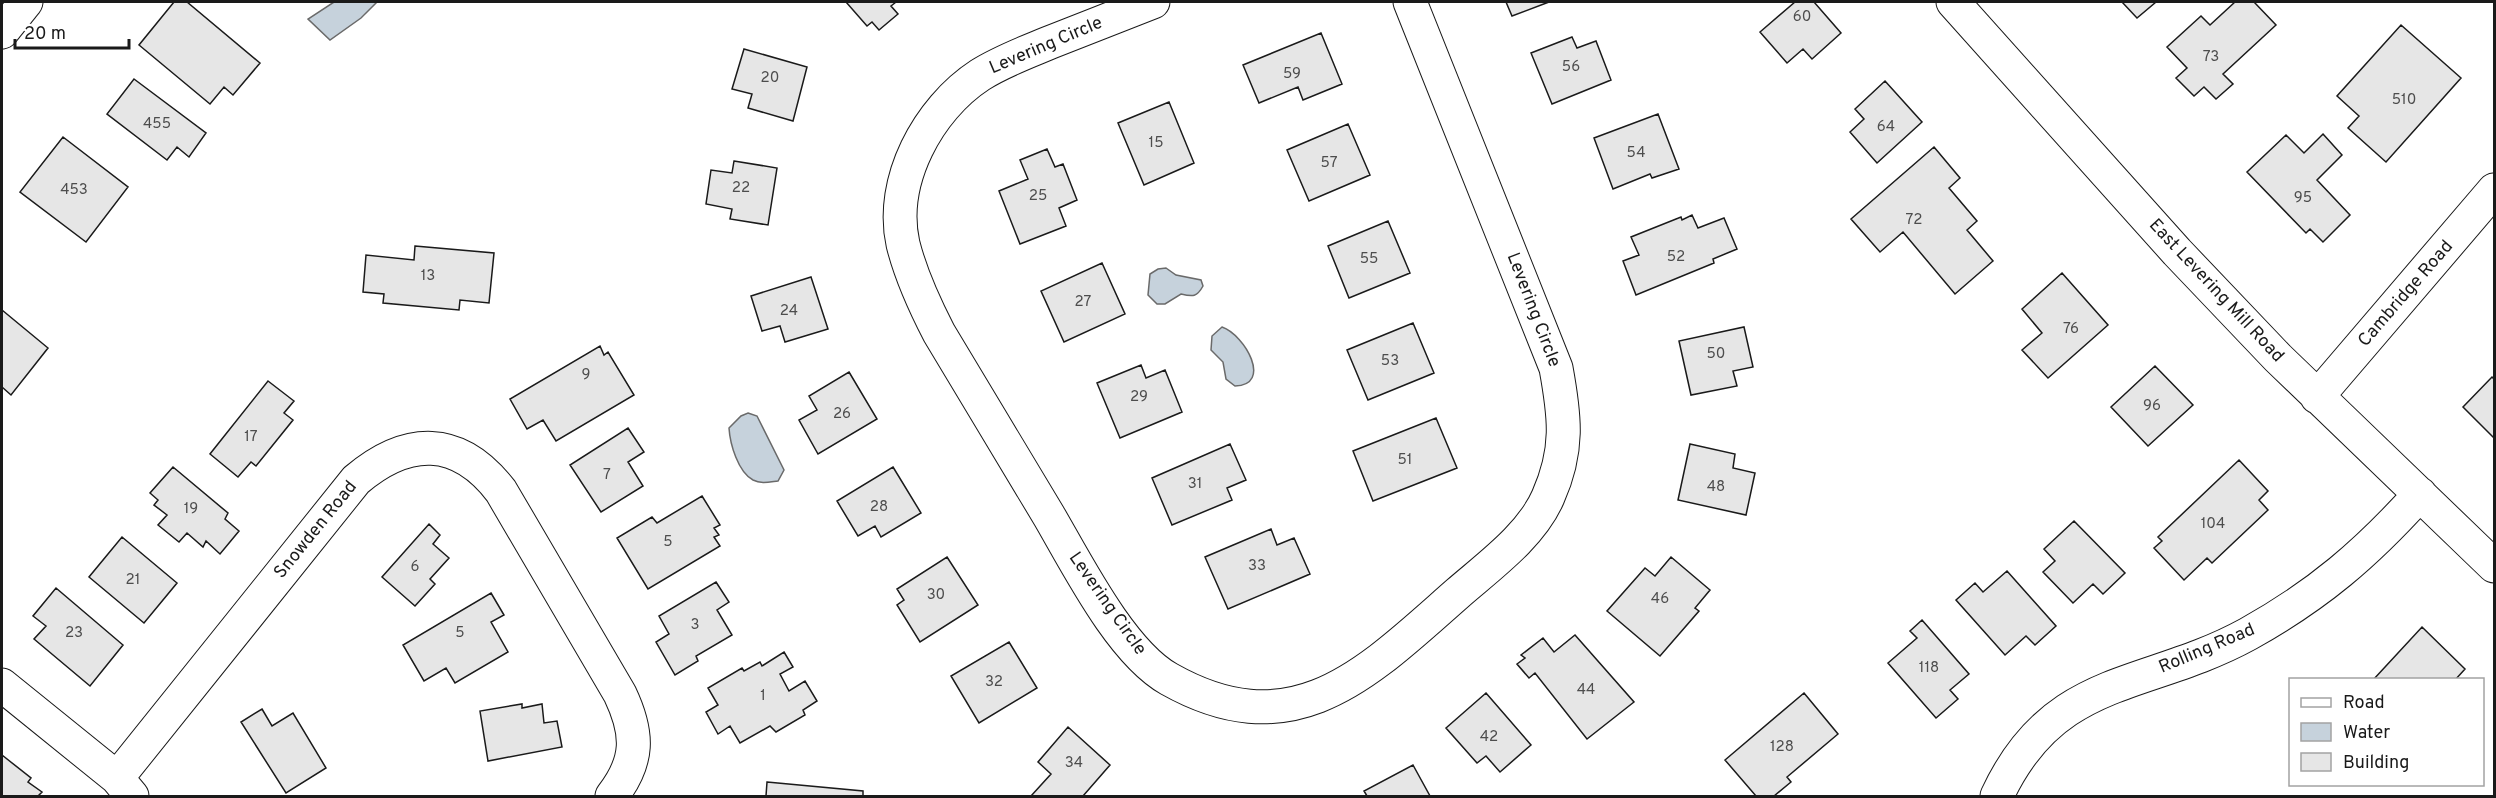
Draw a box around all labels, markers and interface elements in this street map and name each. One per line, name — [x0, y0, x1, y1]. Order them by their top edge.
house number: 60 — [1793, 8, 1811, 27]
scale bar — [15, 12, 129, 50]
street label: Levering Circle — [986, 12, 1106, 80]
text: 20 m — [24, 23, 66, 46]
house number: 73 — [2203, 48, 2219, 67]
house number: 56 — [1562, 58, 1580, 77]
house number: 59 — [1283, 65, 1301, 84]
house number: 20 — [761, 69, 779, 88]
house number: 510 — [2392, 91, 2416, 110]
house number: 455 — [143, 115, 171, 134]
house number: 64 — [1877, 118, 1895, 137]
house number: 15 — [1149, 134, 1163, 153]
house number: 54 — [1627, 144, 1645, 163]
house number: 57 — [1321, 154, 1338, 173]
house number: 22 — [732, 179, 750, 198]
house number: 453 — [60, 181, 88, 200]
house number: 25 — [1029, 187, 1047, 206]
house number: 95 — [2294, 189, 2312, 208]
house number: 72 — [1906, 211, 1922, 230]
street label: East Levering Mill Road — [2143, 214, 2289, 368]
street label: Cambridge Road — [2353, 236, 2459, 352]
house number: 52 — [1667, 248, 1685, 267]
street label: Levering Circle — [1501, 249, 1565, 371]
house number: 55 — [1360, 250, 1378, 269]
house number: 13 — [421, 267, 435, 286]
house number: 27 — [1075, 293, 1092, 312]
house number: 24 — [780, 302, 798, 321]
house number: 76 — [2063, 320, 2079, 339]
house number: 50 — [1707, 345, 1725, 364]
house number: 53 — [1381, 352, 1399, 371]
house number: 9 — [582, 366, 590, 385]
house number: 29 — [1130, 388, 1148, 407]
house number: 96 — [2143, 397, 2161, 416]
house number: 26 — [833, 405, 851, 424]
house number: 17 — [244, 428, 258, 447]
house number: 51 — [1398, 451, 1412, 470]
house number: 7 — [603, 466, 611, 485]
house number: 31 — [1188, 475, 1202, 494]
street label: Snowden Road — [269, 476, 363, 584]
house number: 48 — [1707, 478, 1725, 497]
house number: 28 — [870, 498, 888, 517]
house number: 19 — [184, 500, 198, 519]
house number: 104 — [2201, 515, 2225, 534]
house number: 5 — [663, 533, 673, 552]
street label: Levering Circle — [1063, 548, 1151, 660]
house number: 33 — [1248, 557, 1266, 576]
house number: 6 — [411, 558, 420, 577]
house number: 21 — [126, 571, 140, 590]
house number: 30 — [927, 586, 945, 605]
house number: 46 — [1651, 590, 1669, 609]
house number: 3 — [690, 616, 700, 635]
street label: Rolling Road — [2156, 618, 2258, 680]
house number: 23 — [65, 624, 83, 643]
house number: 5 — [455, 624, 465, 643]
house number: 118 — [1919, 659, 1939, 678]
house number: 32 — [985, 673, 1003, 692]
legend — [2289, 678, 2484, 786]
house number: 44 — [1577, 681, 1595, 700]
house number: 1 — [760, 687, 766, 706]
text: Road — [2343, 692, 2385, 715]
text: Water — [2343, 722, 2390, 745]
house number: 42 — [1480, 728, 1498, 747]
house number: 128 — [1770, 738, 1794, 757]
text: Building — [2343, 752, 2409, 775]
house number: 34 — [1065, 754, 1083, 773]

